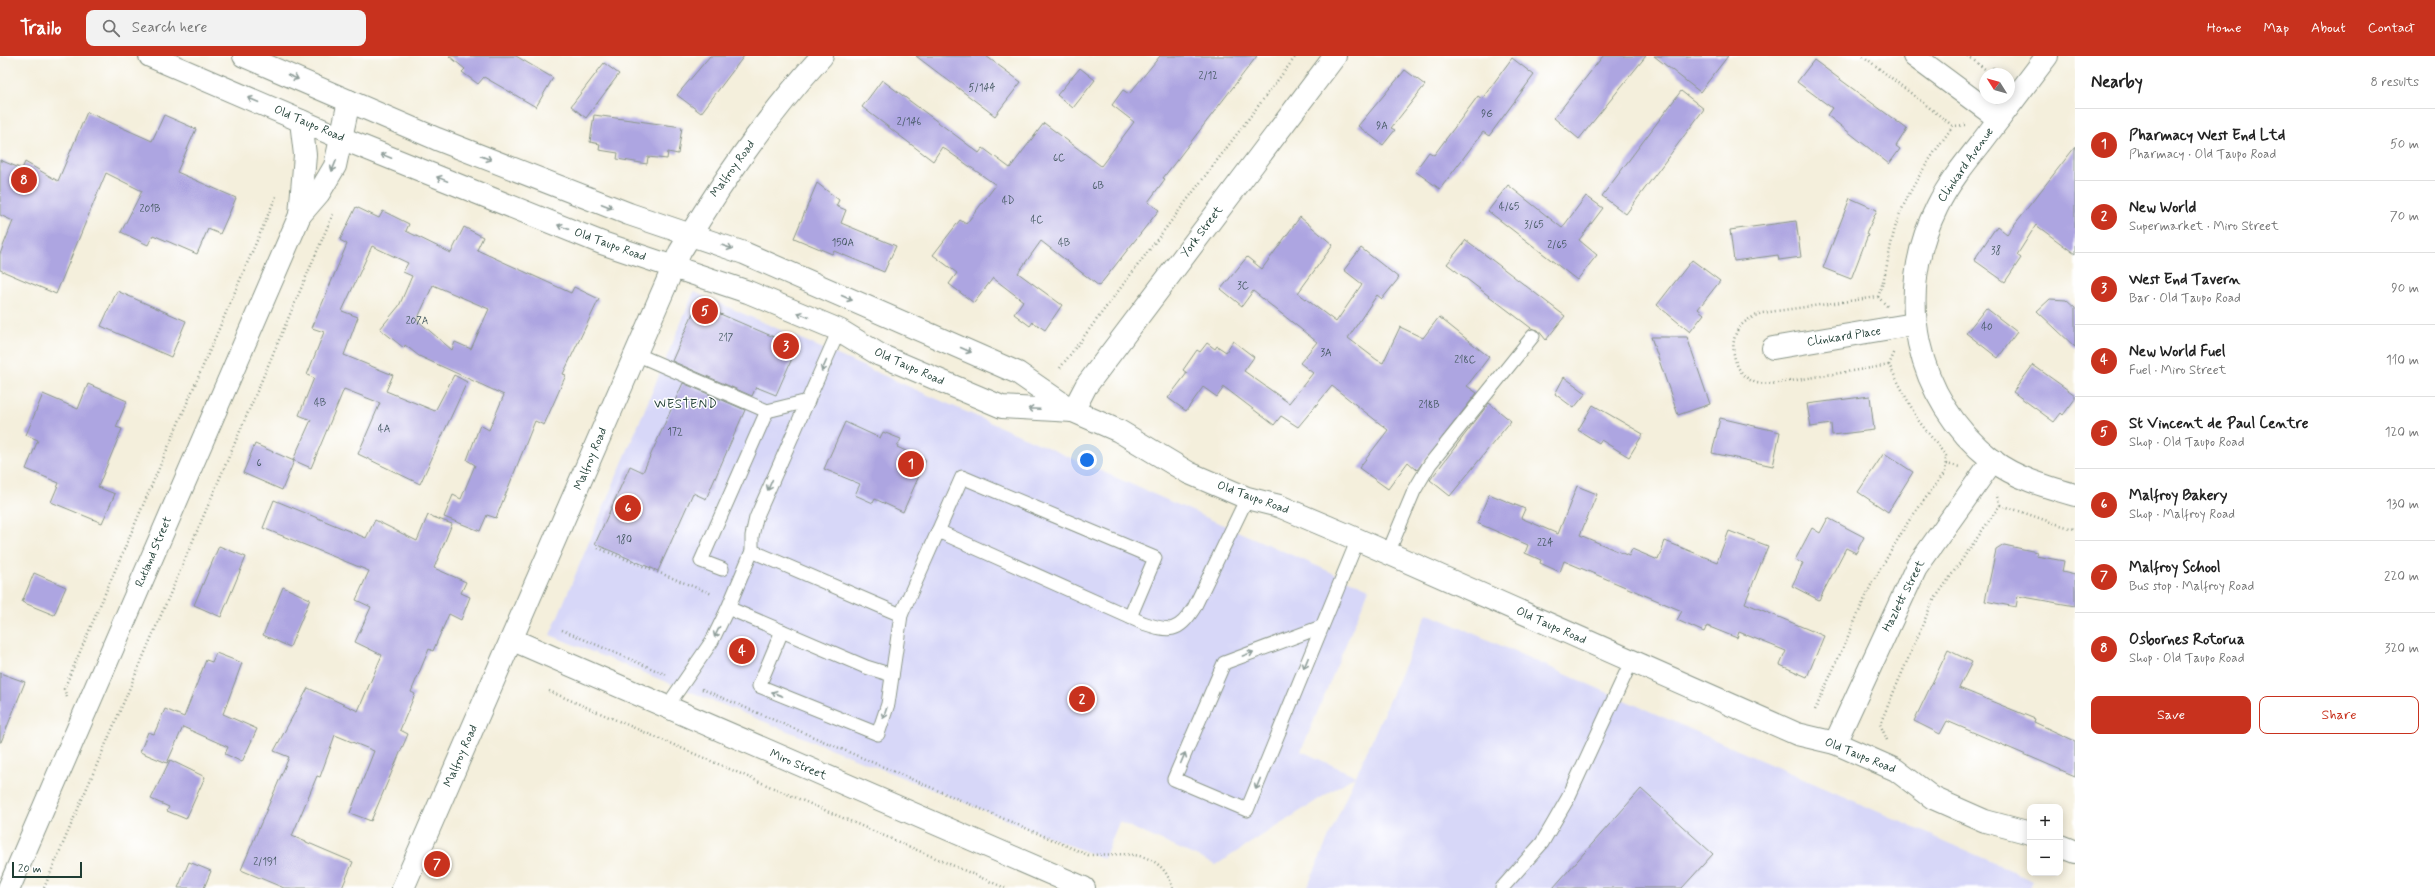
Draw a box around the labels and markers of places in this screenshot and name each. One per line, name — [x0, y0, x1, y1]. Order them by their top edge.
pin: 8 — [11, 165, 37, 195]
pin: 5 — [692, 296, 718, 326]
pin: 3 — [773, 331, 799, 361]
pin: 1 — [898, 449, 924, 479]
pin: 6 — [615, 493, 641, 523]
pin: 4 — [729, 636, 755, 666]
pin: 2 — [1069, 684, 1095, 714]
pin: 7 — [424, 849, 450, 879]

